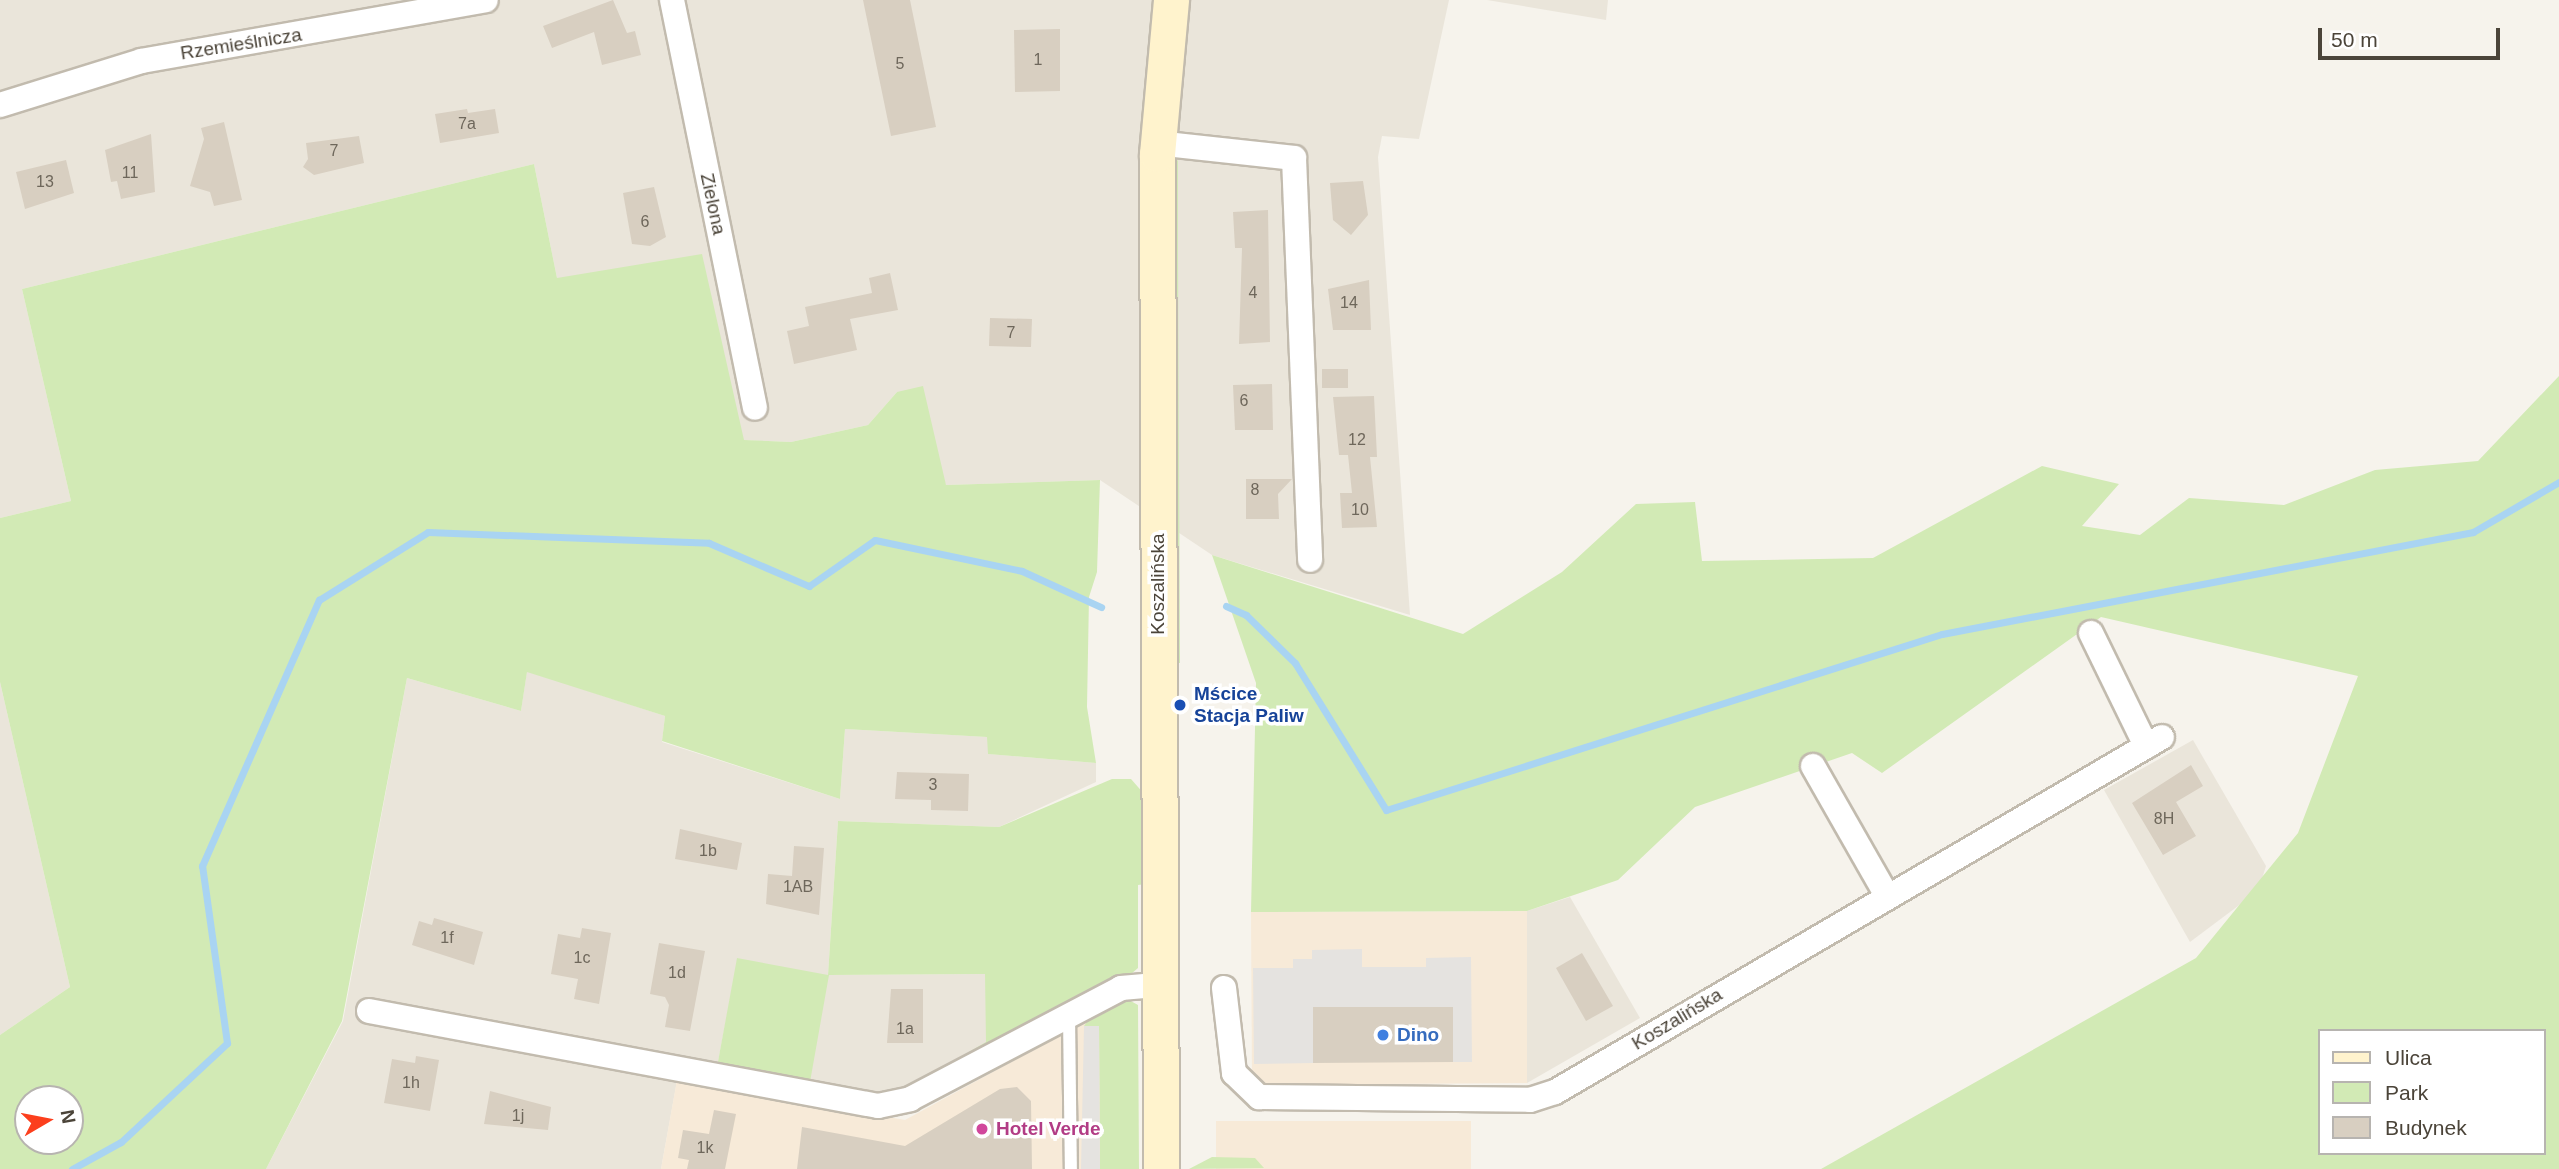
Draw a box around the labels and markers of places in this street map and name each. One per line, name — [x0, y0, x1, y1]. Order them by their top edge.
place label: Mścice Stacja Paliw — [1194, 683, 1304, 727]
marker: Mścice Stacja Paliw — [1172, 697, 1188, 713]
place label: Dino — [1397, 1024, 1439, 1046]
marker: Dino — [1375, 1027, 1391, 1043]
place label: Hotel Verde — [996, 1118, 1101, 1140]
marker: Hotel Verde — [974, 1121, 990, 1137]

